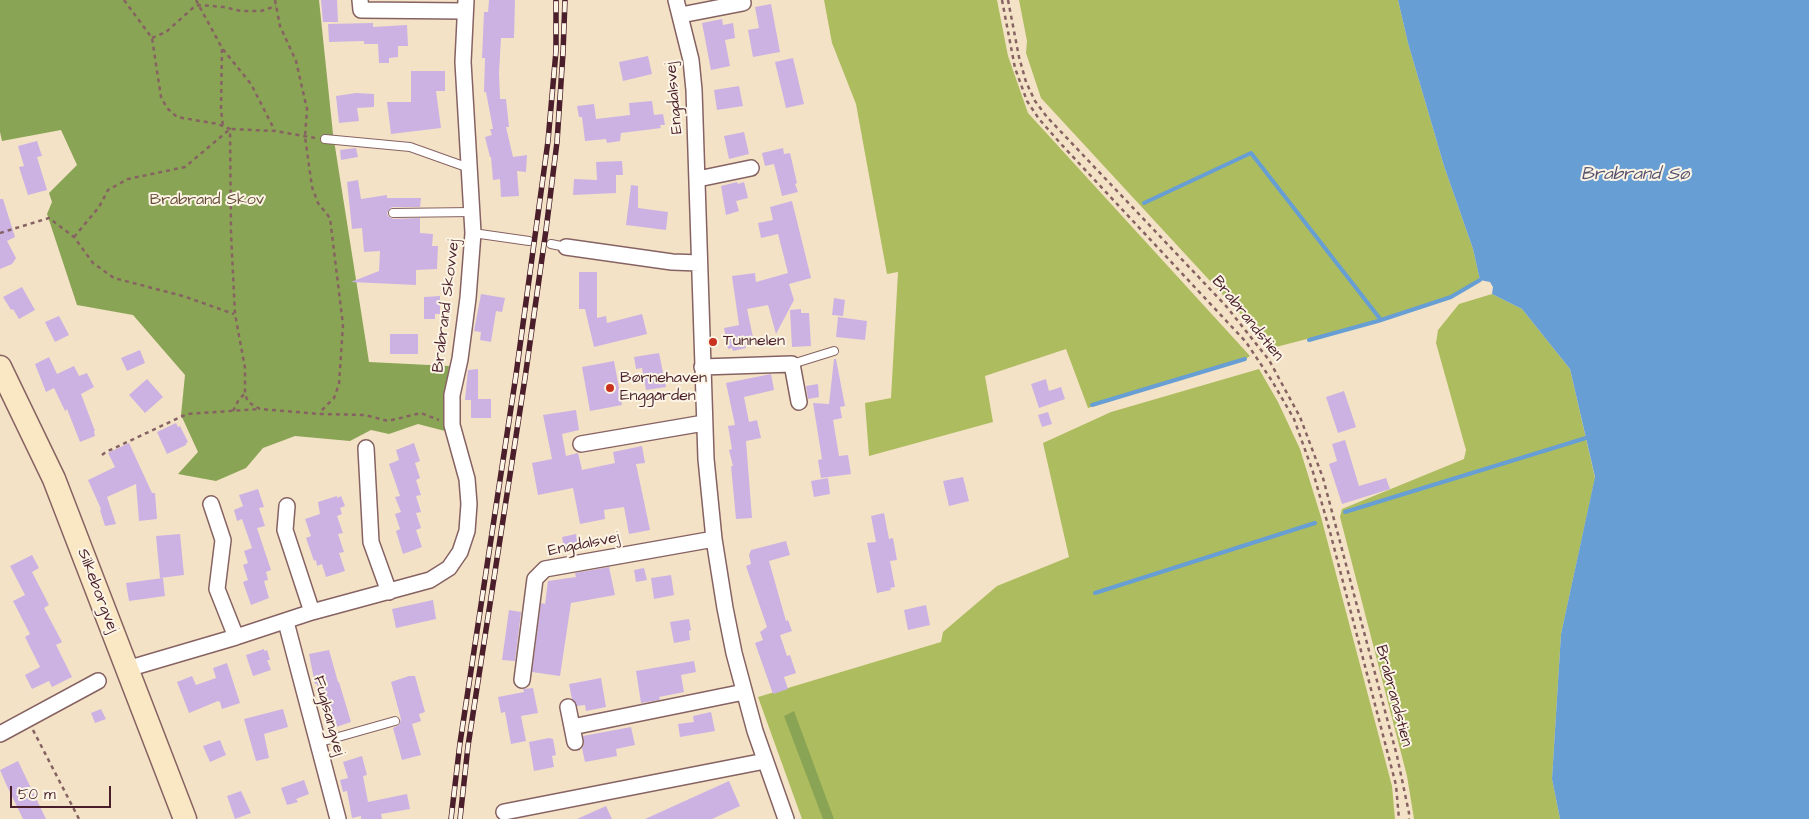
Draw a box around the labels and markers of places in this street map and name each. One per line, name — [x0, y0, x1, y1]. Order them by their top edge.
place label: Tunnelen — [723, 332, 785, 352]
marker: Tunnelen — [707, 336, 719, 348]
place label: Børnehaven Enggården — [620, 369, 707, 407]
marker: Børnehaven Enggården — [604, 382, 616, 394]

